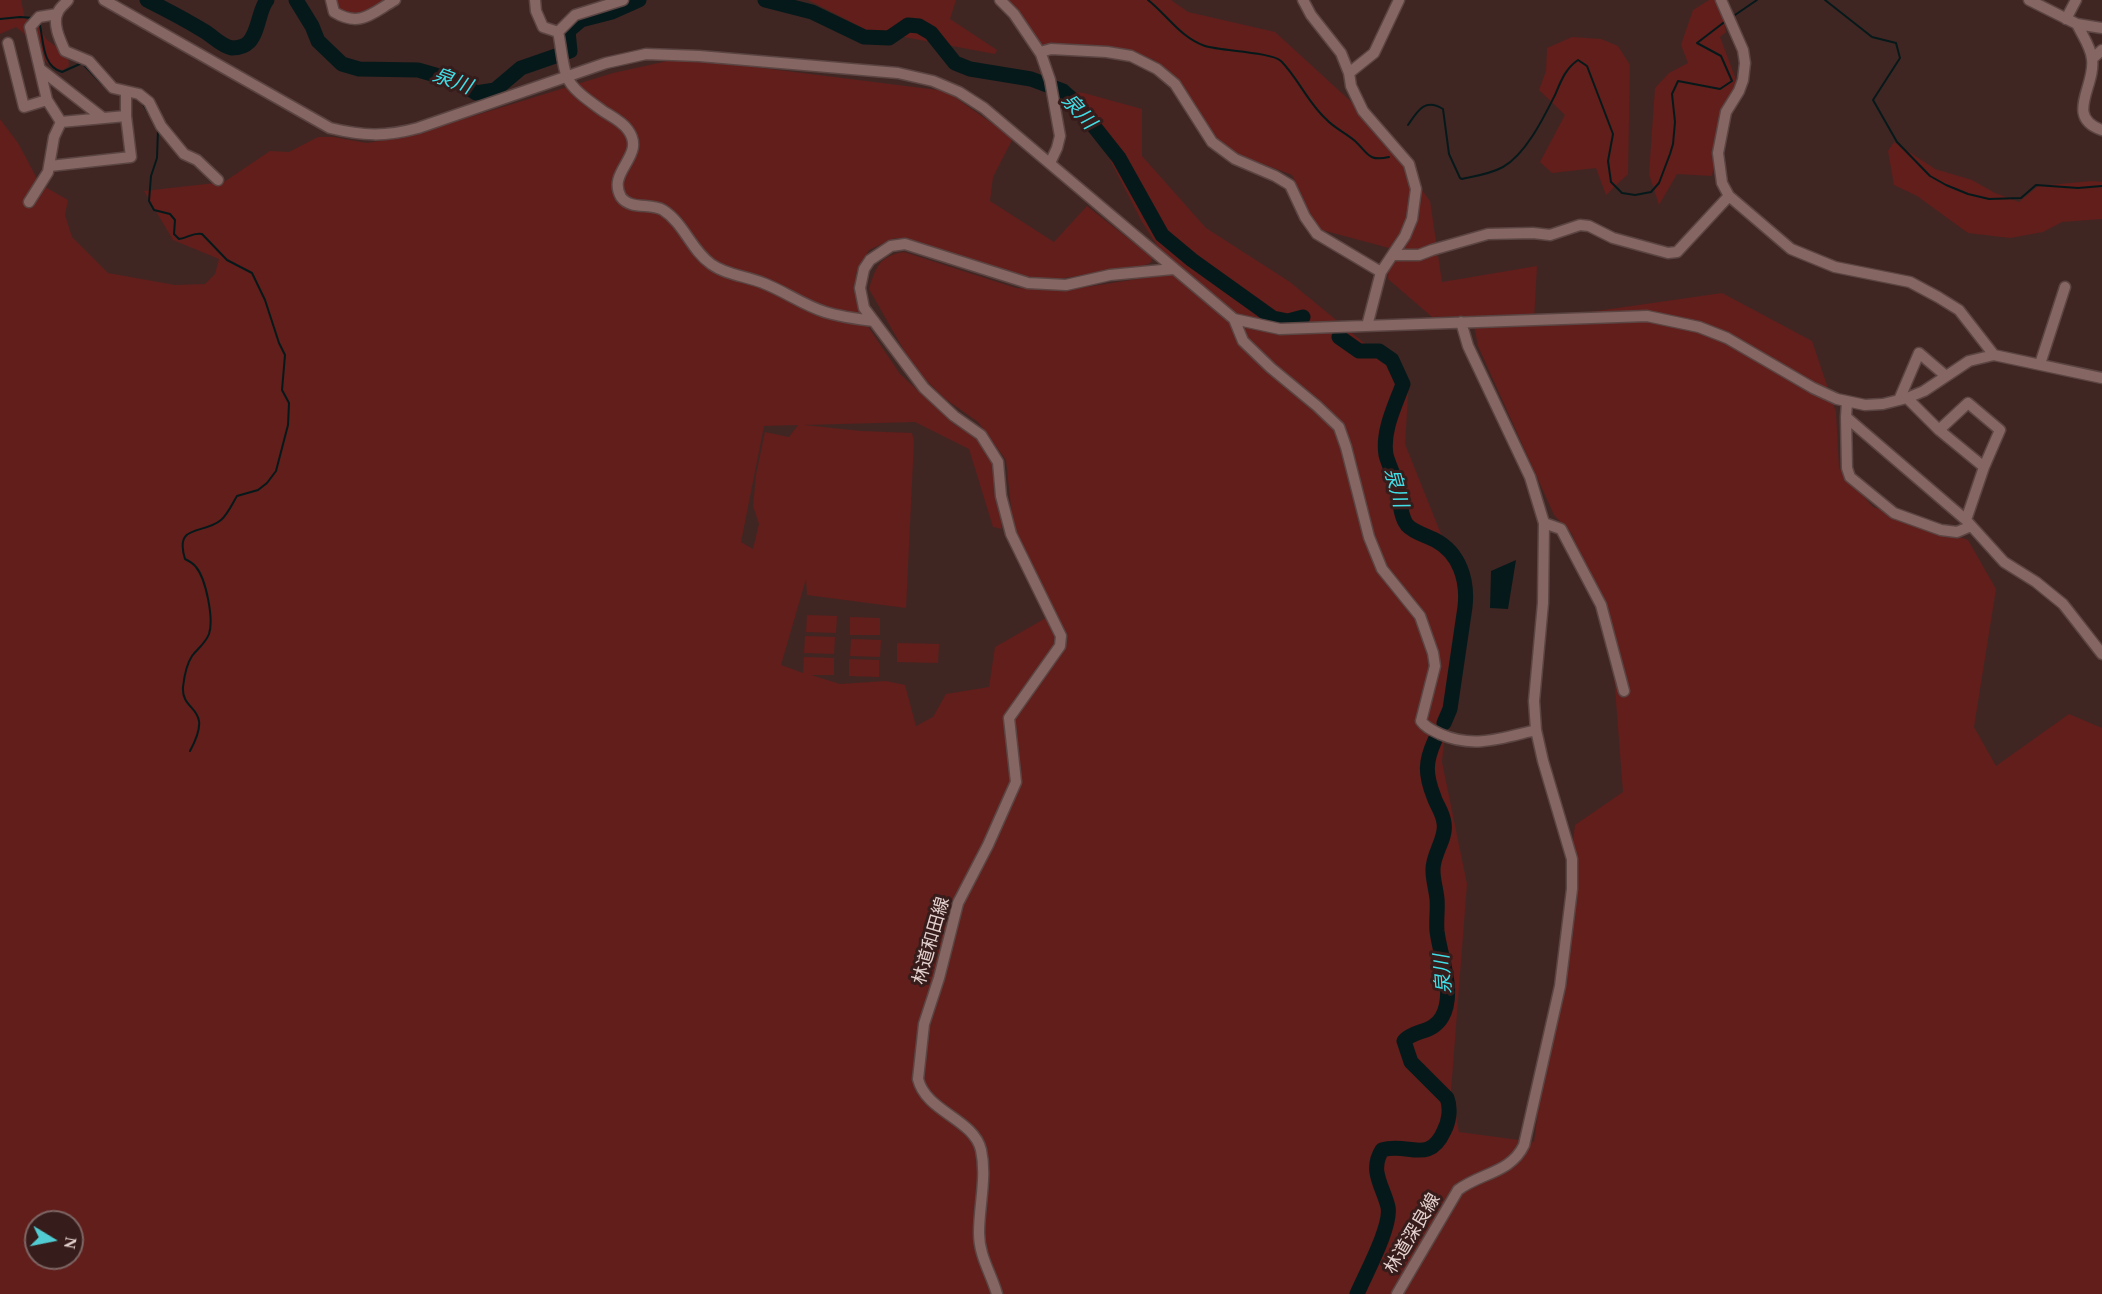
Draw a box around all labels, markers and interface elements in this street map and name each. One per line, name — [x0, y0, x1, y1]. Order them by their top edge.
water label: 泉川 — [429, 64, 475, 100]
water label: 泉川 — [1056, 89, 1100, 135]
water label: 泉川 — [1378, 466, 1412, 510]
street label: 林道和田線 — [909, 895, 955, 987]
water label: 泉川 — [1431, 953, 1457, 995]
street label: 林道深良線 — [1381, 1190, 1445, 1278]
north arrow — [24, 1210, 84, 1270]
text: N — [61, 1236, 80, 1250]

